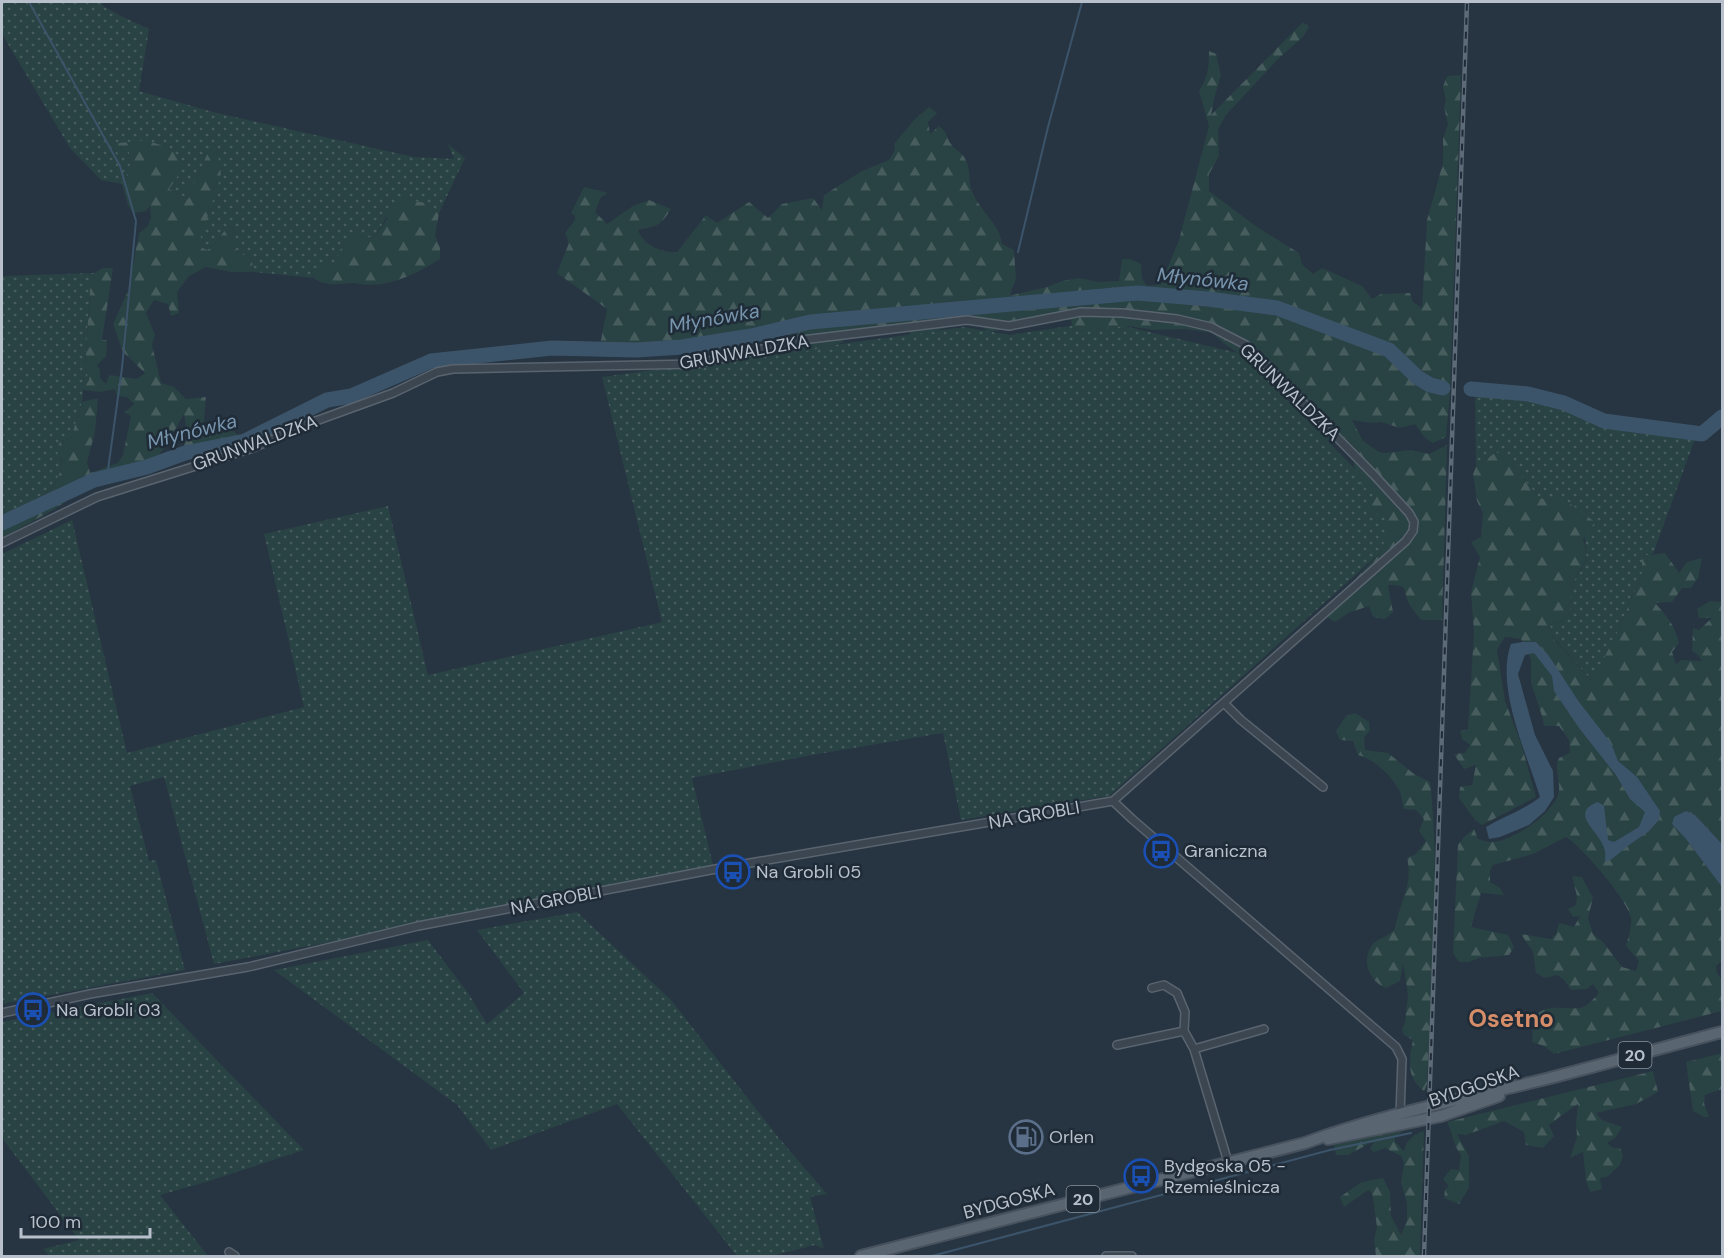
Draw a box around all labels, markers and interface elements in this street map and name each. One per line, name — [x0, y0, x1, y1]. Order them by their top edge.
water label: Młynówka — [1156, 261, 1250, 297]
water label: Młynówka — [666, 297, 762, 339]
street label: GRUNWALDZKA — [678, 329, 811, 375]
street label: GRUNWALDZKA — [1235, 338, 1345, 446]
water label: Młynówka — [144, 407, 240, 455]
street label: GRUNWALDZKA — [189, 409, 321, 477]
street label: NA GROBLI — [987, 795, 1081, 835]
bus stop icon: Graniczna — [1143, 833, 1179, 869]
place label: Graniczna — [1184, 839, 1267, 863]
bus stop icon: Na Grobli 05 — [715, 854, 751, 890]
place label: Na Grobli 05 — [756, 860, 861, 884]
street label: NA GROBLI — [509, 879, 603, 921]
bus stop icon: Na Grobli 03 — [15, 992, 51, 1028]
place label: Na Grobli 03 — [56, 998, 161, 1022]
district label: Osetno — [1468, 1003, 1554, 1034]
road number: 20 — [1618, 1042, 1652, 1068]
street label: BYDGOSKA — [1426, 1059, 1522, 1113]
fuel station icon: Orlen — [1008, 1119, 1044, 1155]
place label: Orlen — [1049, 1125, 1094, 1149]
place label: Bydgoska 05 - Rzemieślnicza — [1164, 1154, 1286, 1199]
bus stop icon: Bydgoska 05 - Rzemieślnicza — [1123, 1158, 1159, 1194]
street label: BYDGOSKA — [961, 1177, 1057, 1225]
road number: 20 — [1066, 1186, 1100, 1212]
scale bar — [21, 1201, 150, 1239]
text: 100 m — [30, 1210, 81, 1234]

